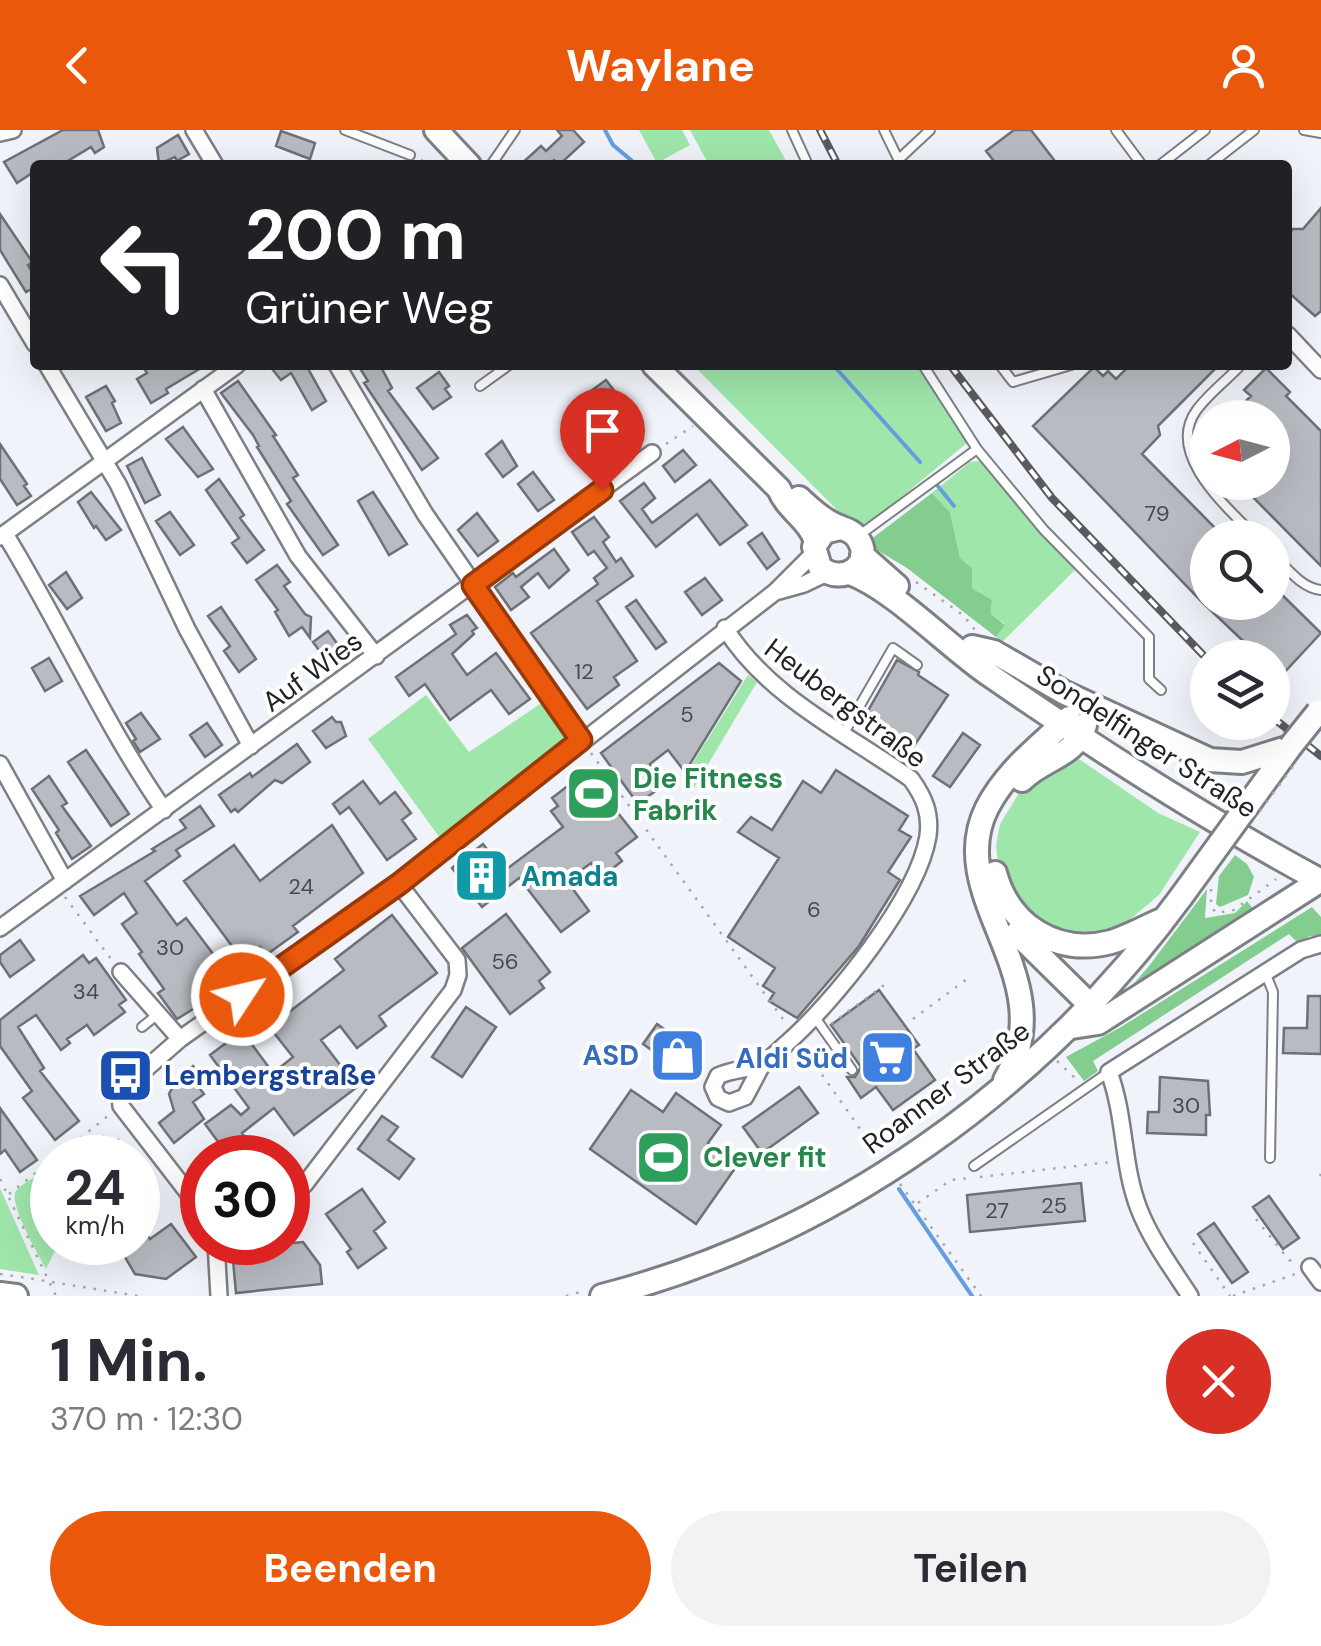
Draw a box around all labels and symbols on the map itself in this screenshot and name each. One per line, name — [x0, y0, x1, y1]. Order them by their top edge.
pin — [560, 388, 645, 491]
north arrow — [1190, 400, 1290, 500]
house number: 79 — [1145, 499, 1170, 528]
street label: Auf Wies — [255, 623, 370, 720]
street label: Heubergstraße — [757, 630, 934, 777]
street label: Sondelfinger Straße — [1029, 656, 1264, 827]
house number: 12 — [574, 657, 594, 686]
house number: 5 — [680, 700, 694, 729]
place label: Die Fitness Fabrik — [633, 760, 783, 829]
sports icon: Die Fitness Fabrik — [564, 764, 624, 824]
building icon: Amada — [452, 846, 512, 906]
place label: Amada — [521, 858, 618, 895]
house number: 24 — [288, 872, 314, 901]
house number: 6 — [807, 895, 821, 924]
house number: 30 — [156, 933, 184, 962]
position arrow — [190, 943, 294, 1047]
house number: 56 — [491, 947, 519, 976]
house number: 34 — [73, 977, 99, 1006]
street label: Roanner Straße — [855, 1012, 1037, 1162]
shop icon: ASD — [648, 1025, 708, 1085]
supermarket icon: Aldi Süd — [857, 1028, 917, 1088]
place label: ASD — [582, 1037, 639, 1074]
place label: Aldi Süd — [736, 1040, 848, 1077]
bus stop icon: Lembergstraße — [95, 1045, 155, 1105]
place label: Lembergstraße — [164, 1057, 376, 1094]
house number: 30 — [1172, 1091, 1200, 1120]
sports icon: Clever fit — [634, 1127, 694, 1187]
speed limit sign: 30 — [180, 1135, 310, 1265]
place label: Clever fit — [703, 1139, 827, 1176]
house number: 25 — [1041, 1191, 1067, 1220]
house number: 27 — [985, 1196, 1009, 1225]

